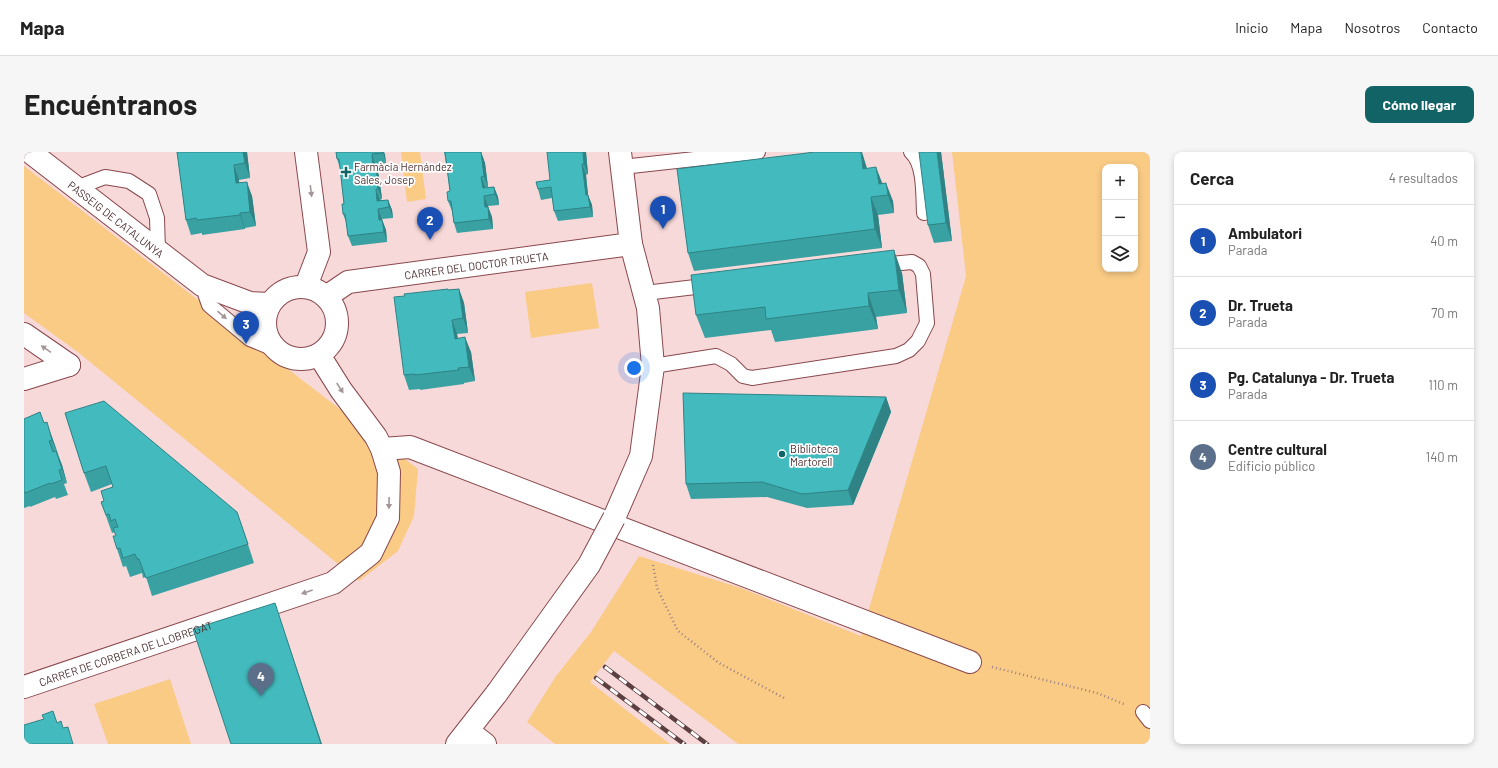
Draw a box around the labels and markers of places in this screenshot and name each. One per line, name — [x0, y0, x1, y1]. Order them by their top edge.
place label: Farmàcia Hernández Sales, Josep — [354, 160, 452, 186]
marker: Farmàcia Hernández Sales, Josep — [341, 167, 351, 177]
pin: 1 — [650, 196, 676, 229]
pin: 2 — [417, 207, 443, 240]
pin: 3 — [233, 311, 259, 344]
place label: Biblioteca Martorell — [790, 442, 838, 468]
marker: Biblioteca Martorell — [777, 449, 787, 459]
pin: 4 — [248, 663, 274, 696]

